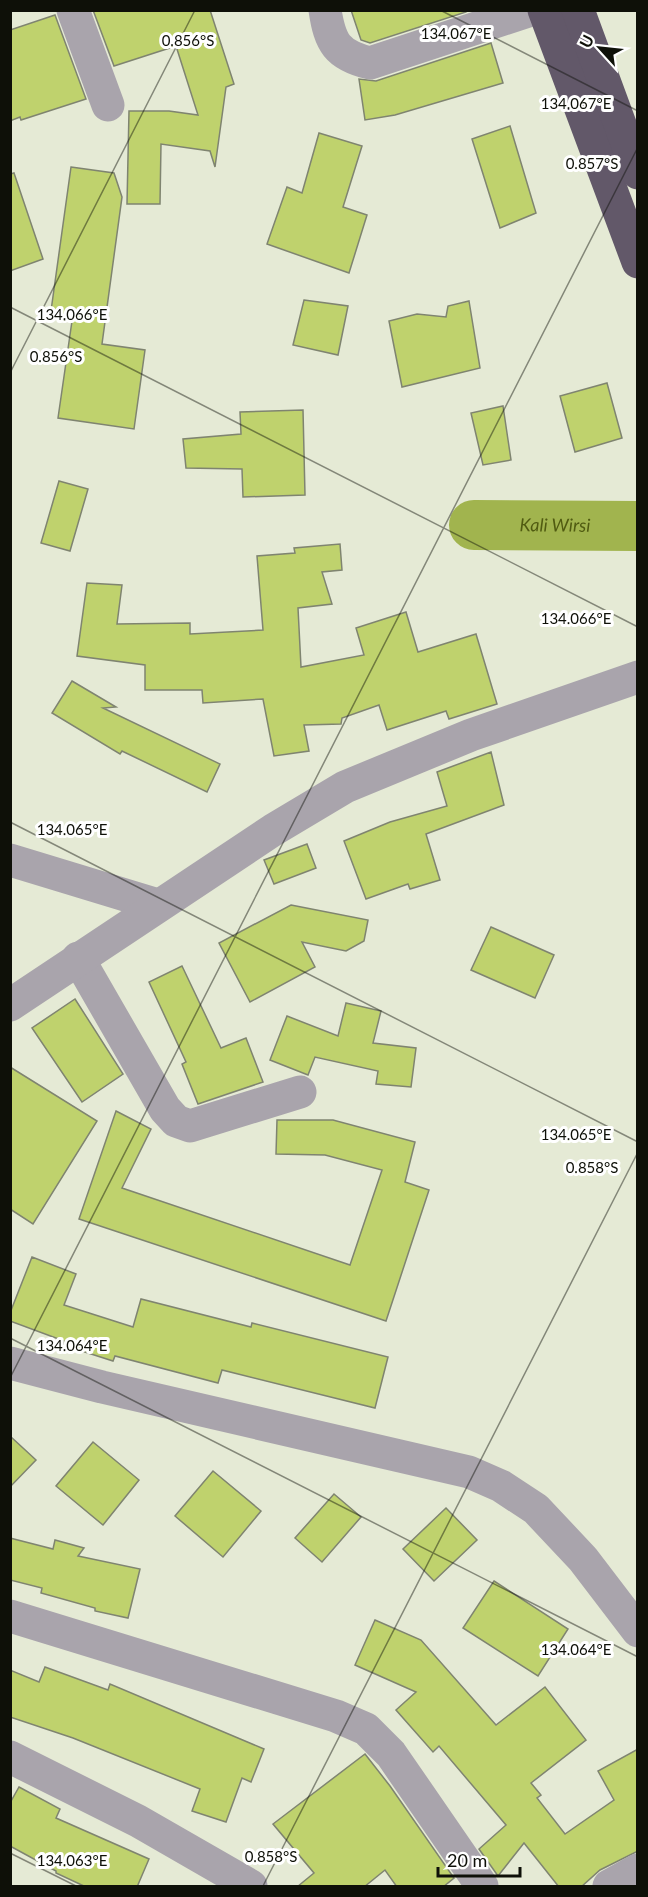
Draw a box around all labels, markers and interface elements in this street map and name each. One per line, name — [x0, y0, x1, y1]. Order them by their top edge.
north arrow — [570, 18, 630, 78]
text: 134.067°E — [421, 24, 491, 42]
text: 0.856°S — [162, 31, 214, 49]
text: U — [575, 31, 597, 51]
text: 134.067°E — [541, 94, 611, 112]
text: 0.857°S — [566, 154, 618, 172]
text: 134.066°E — [37, 305, 107, 323]
text: 0.856°S — [30, 347, 82, 365]
water label: Kali Wirsi — [520, 513, 590, 536]
text: 134.066°E — [541, 609, 611, 627]
text: 134.065°E — [37, 820, 107, 838]
text: 134.065°E — [541, 1125, 611, 1143]
text: 0.858°S — [566, 1158, 618, 1176]
text: 134.064°E — [37, 1336, 107, 1354]
text: 134.064°E — [541, 1640, 611, 1658]
scale bar — [438, 1840, 520, 1878]
text: 0.858°S — [245, 1847, 297, 1865]
text: 20 m — [447, 1849, 487, 1871]
text: 134.063°E — [37, 1851, 107, 1869]

